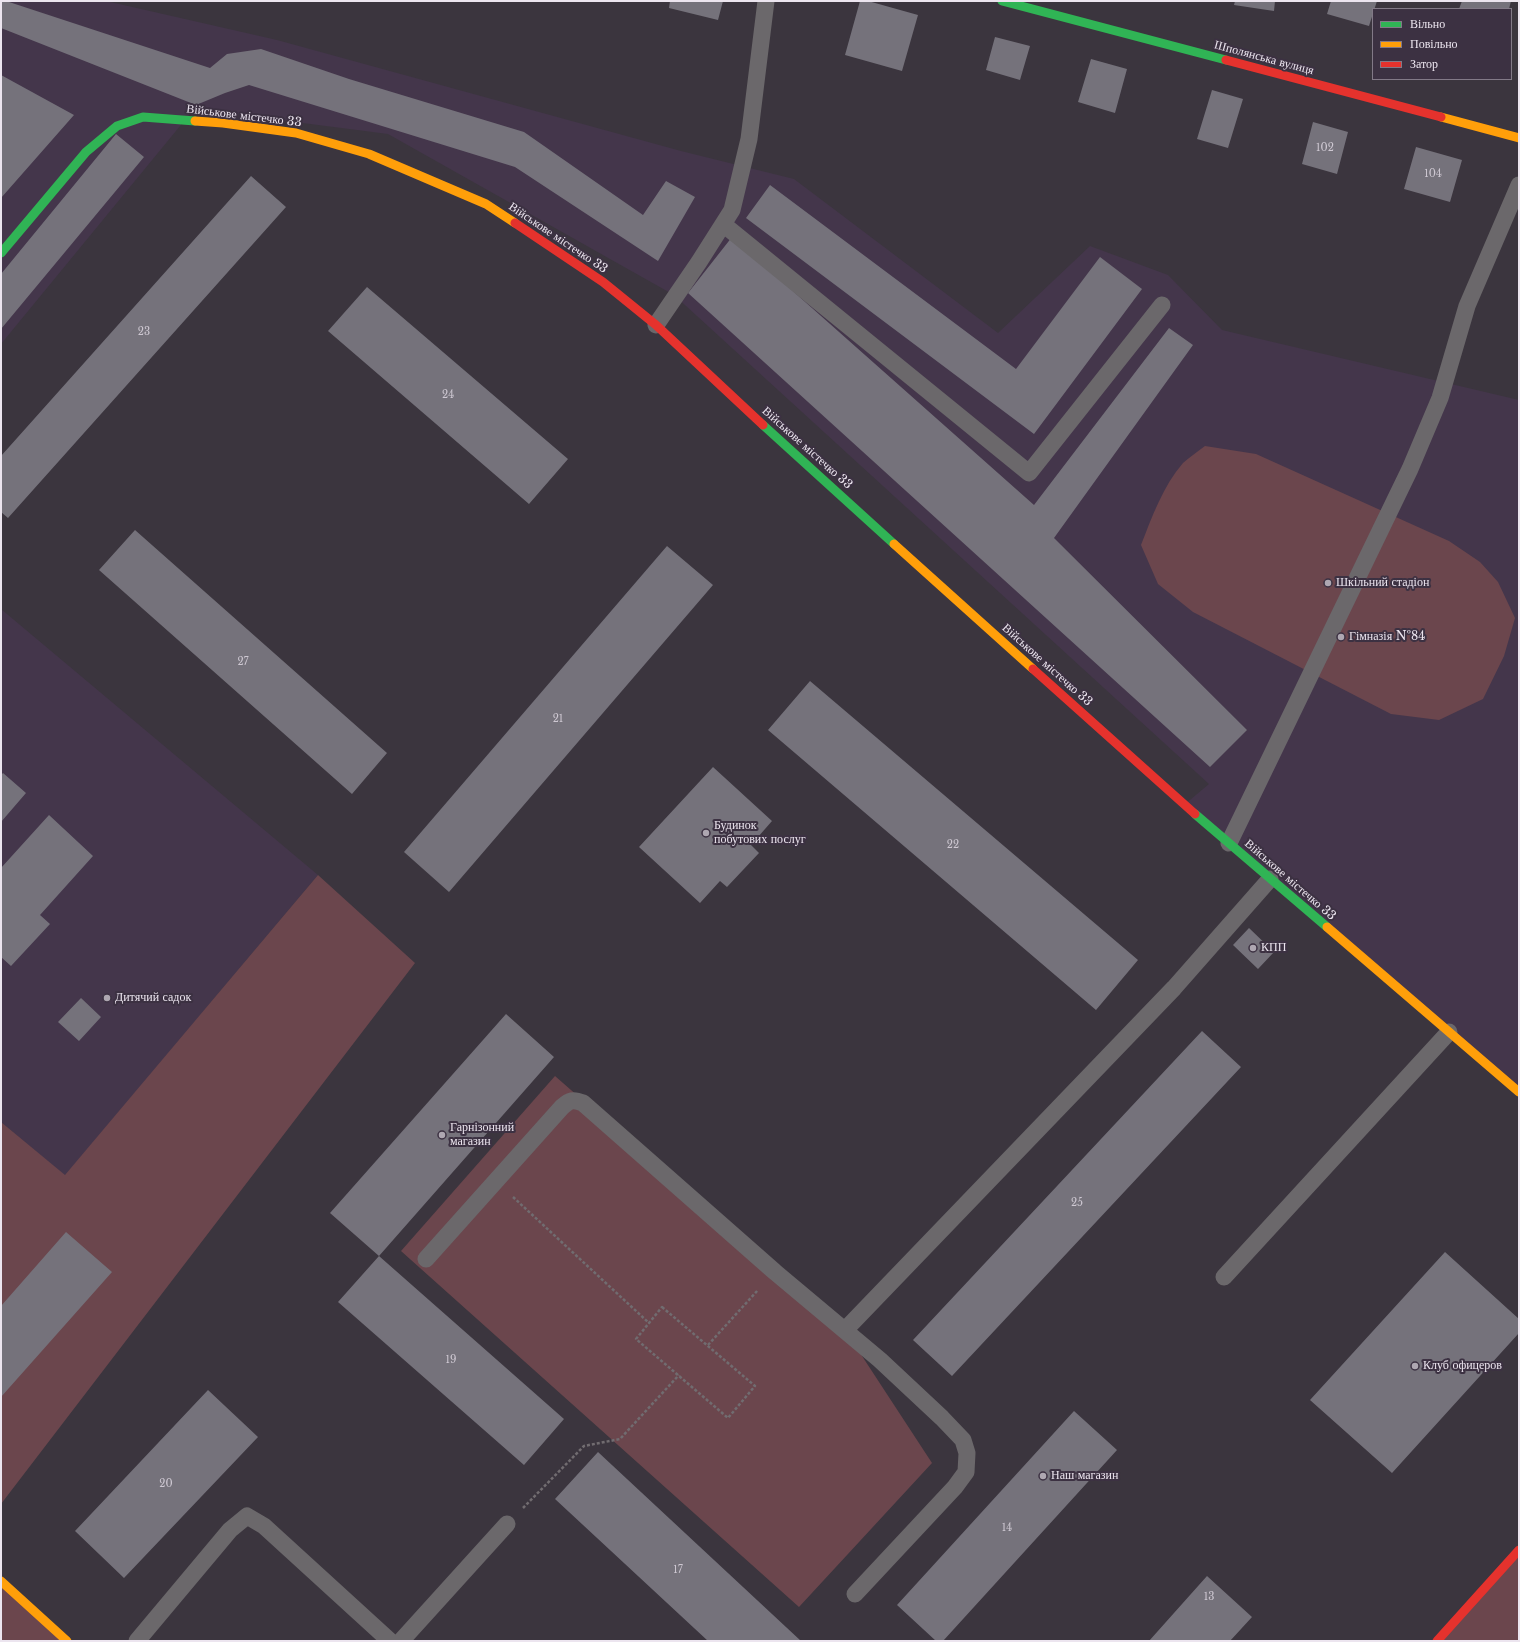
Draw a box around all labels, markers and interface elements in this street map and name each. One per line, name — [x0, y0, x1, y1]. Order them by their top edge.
legend — [1372, 8, 1512, 80]
text: Вільно — [1410, 16, 1445, 31]
text: Повільно — [1410, 36, 1458, 51]
street label: Шполянська вулиця — [1213, 38, 1315, 78]
text: Затор — [1410, 56, 1438, 71]
street label: Військове містечко 33 — [185, 102, 303, 130]
house number: 102 — [1316, 142, 1334, 154]
house number: 104 — [1424, 168, 1442, 180]
street label: Військове містечко 33 — [506, 200, 610, 276]
house number: 23 — [138, 326, 150, 338]
house number: 24 — [442, 389, 454, 401]
street label: Військове містечко 33 — [759, 404, 855, 492]
place label: Шкільний стадіон — [1336, 576, 1429, 590]
marker: Шкільний стадіон — [1323, 578, 1333, 588]
street label: Військове містечко 33 — [999, 621, 1095, 709]
place label: Гімназія №84 — [1349, 630, 1425, 644]
marker: Гімназія №84 — [1336, 632, 1346, 642]
house number: 27 — [237, 656, 249, 668]
house number: 21 — [553, 713, 563, 725]
place label: Будинок побутових послуг — [714, 819, 806, 847]
marker: Будинок побутових послуг — [701, 828, 711, 838]
street label: Військове містечко 33 — [1241, 836, 1339, 924]
house number: 22 — [947, 839, 959, 851]
place label: КПП — [1261, 941, 1286, 955]
marker: КПП — [1248, 943, 1258, 953]
place label: Дитячий садок — [115, 991, 191, 1005]
marker: Дитячий садок — [102, 993, 112, 1003]
place label: Гарнізонний магазин — [450, 1121, 514, 1149]
marker: Гарнізонний магазин — [437, 1130, 447, 1140]
house number: 25 — [1071, 1197, 1083, 1209]
house number: 19 — [446, 1354, 456, 1366]
place label: Клуб офицеров — [1423, 1359, 1502, 1373]
marker: Клуб офицеров — [1410, 1361, 1420, 1371]
place label: Наш магазин — [1051, 1469, 1118, 1483]
marker: Наш магазин — [1038, 1471, 1048, 1481]
house number: 20 — [159, 1478, 173, 1490]
house number: 14 — [1002, 1522, 1012, 1534]
house number: 17 — [673, 1564, 683, 1576]
house number: 13 — [1204, 1591, 1214, 1603]

